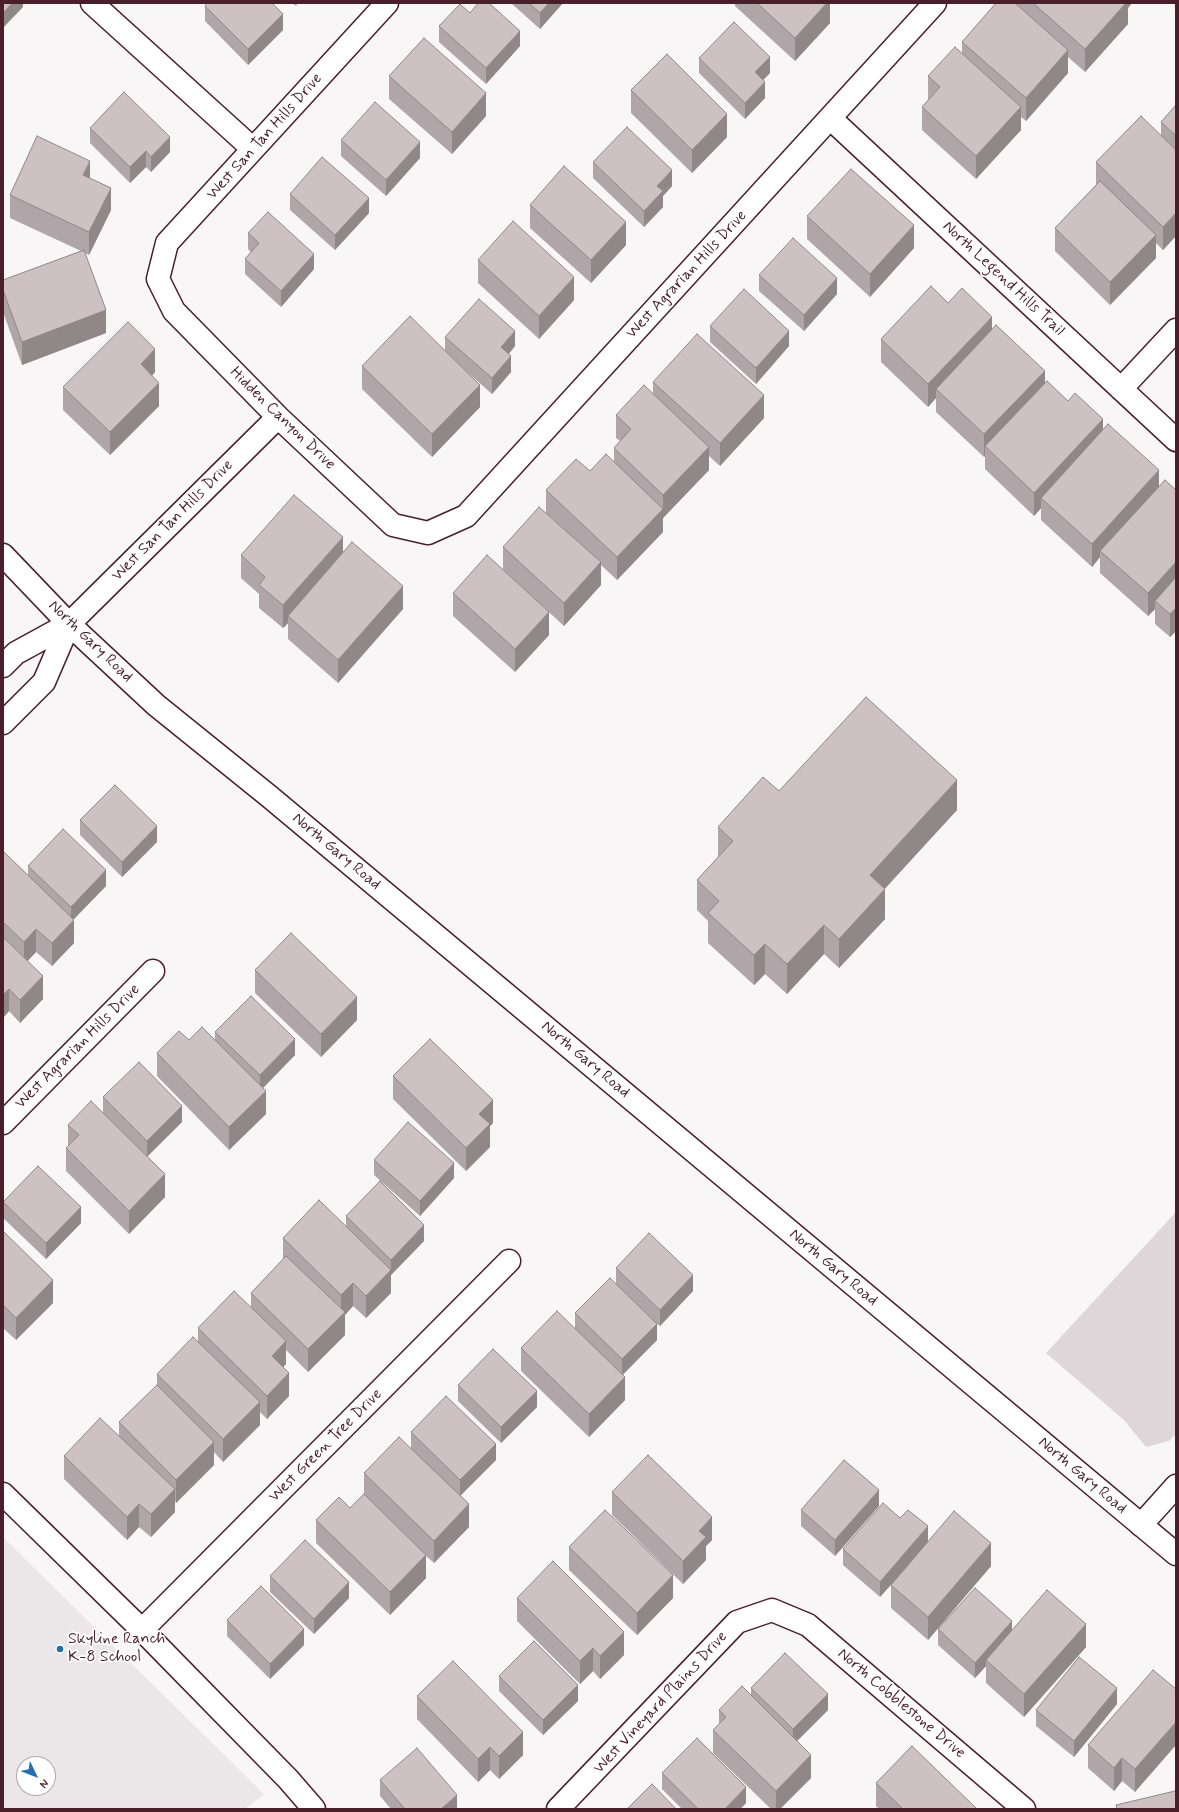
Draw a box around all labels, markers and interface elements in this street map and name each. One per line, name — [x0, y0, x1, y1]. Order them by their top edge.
street label: West San Tan Hills Drive — [203, 70, 327, 204]
street label: West Agrarian Hills Drive — [622, 207, 752, 343]
street label: North Legend Hills Trail — [938, 218, 1068, 340]
street label: Hidden Canyon Drive — [225, 364, 339, 474]
street label: West San Tan Hills Drive — [108, 456, 238, 586]
street label: North Gary Road — [44, 597, 136, 687]
street label: North Gary Road — [288, 809, 384, 895]
street label: West Agrarian Hills Drive — [12, 981, 144, 1113]
street label: North Gary Road — [537, 1017, 633, 1103]
street label: North Gary Road — [785, 1225, 881, 1311]
street label: West Green Tree Drive — [265, 1385, 387, 1507]
street label: North Gary Road — [1034, 1433, 1130, 1519]
street label: West Vineyard Plains Drive — [590, 1628, 732, 1778]
place label: Skyline Ranch K-8 School — [68, 1630, 165, 1668]
marker: Skyline Ranch K-8 School — [55, 1644, 65, 1654]
street label: North Cobblestone Drive — [833, 1645, 969, 1763]
north arrow — [16, 1756, 56, 1796]
text: N — [36, 1776, 52, 1791]

